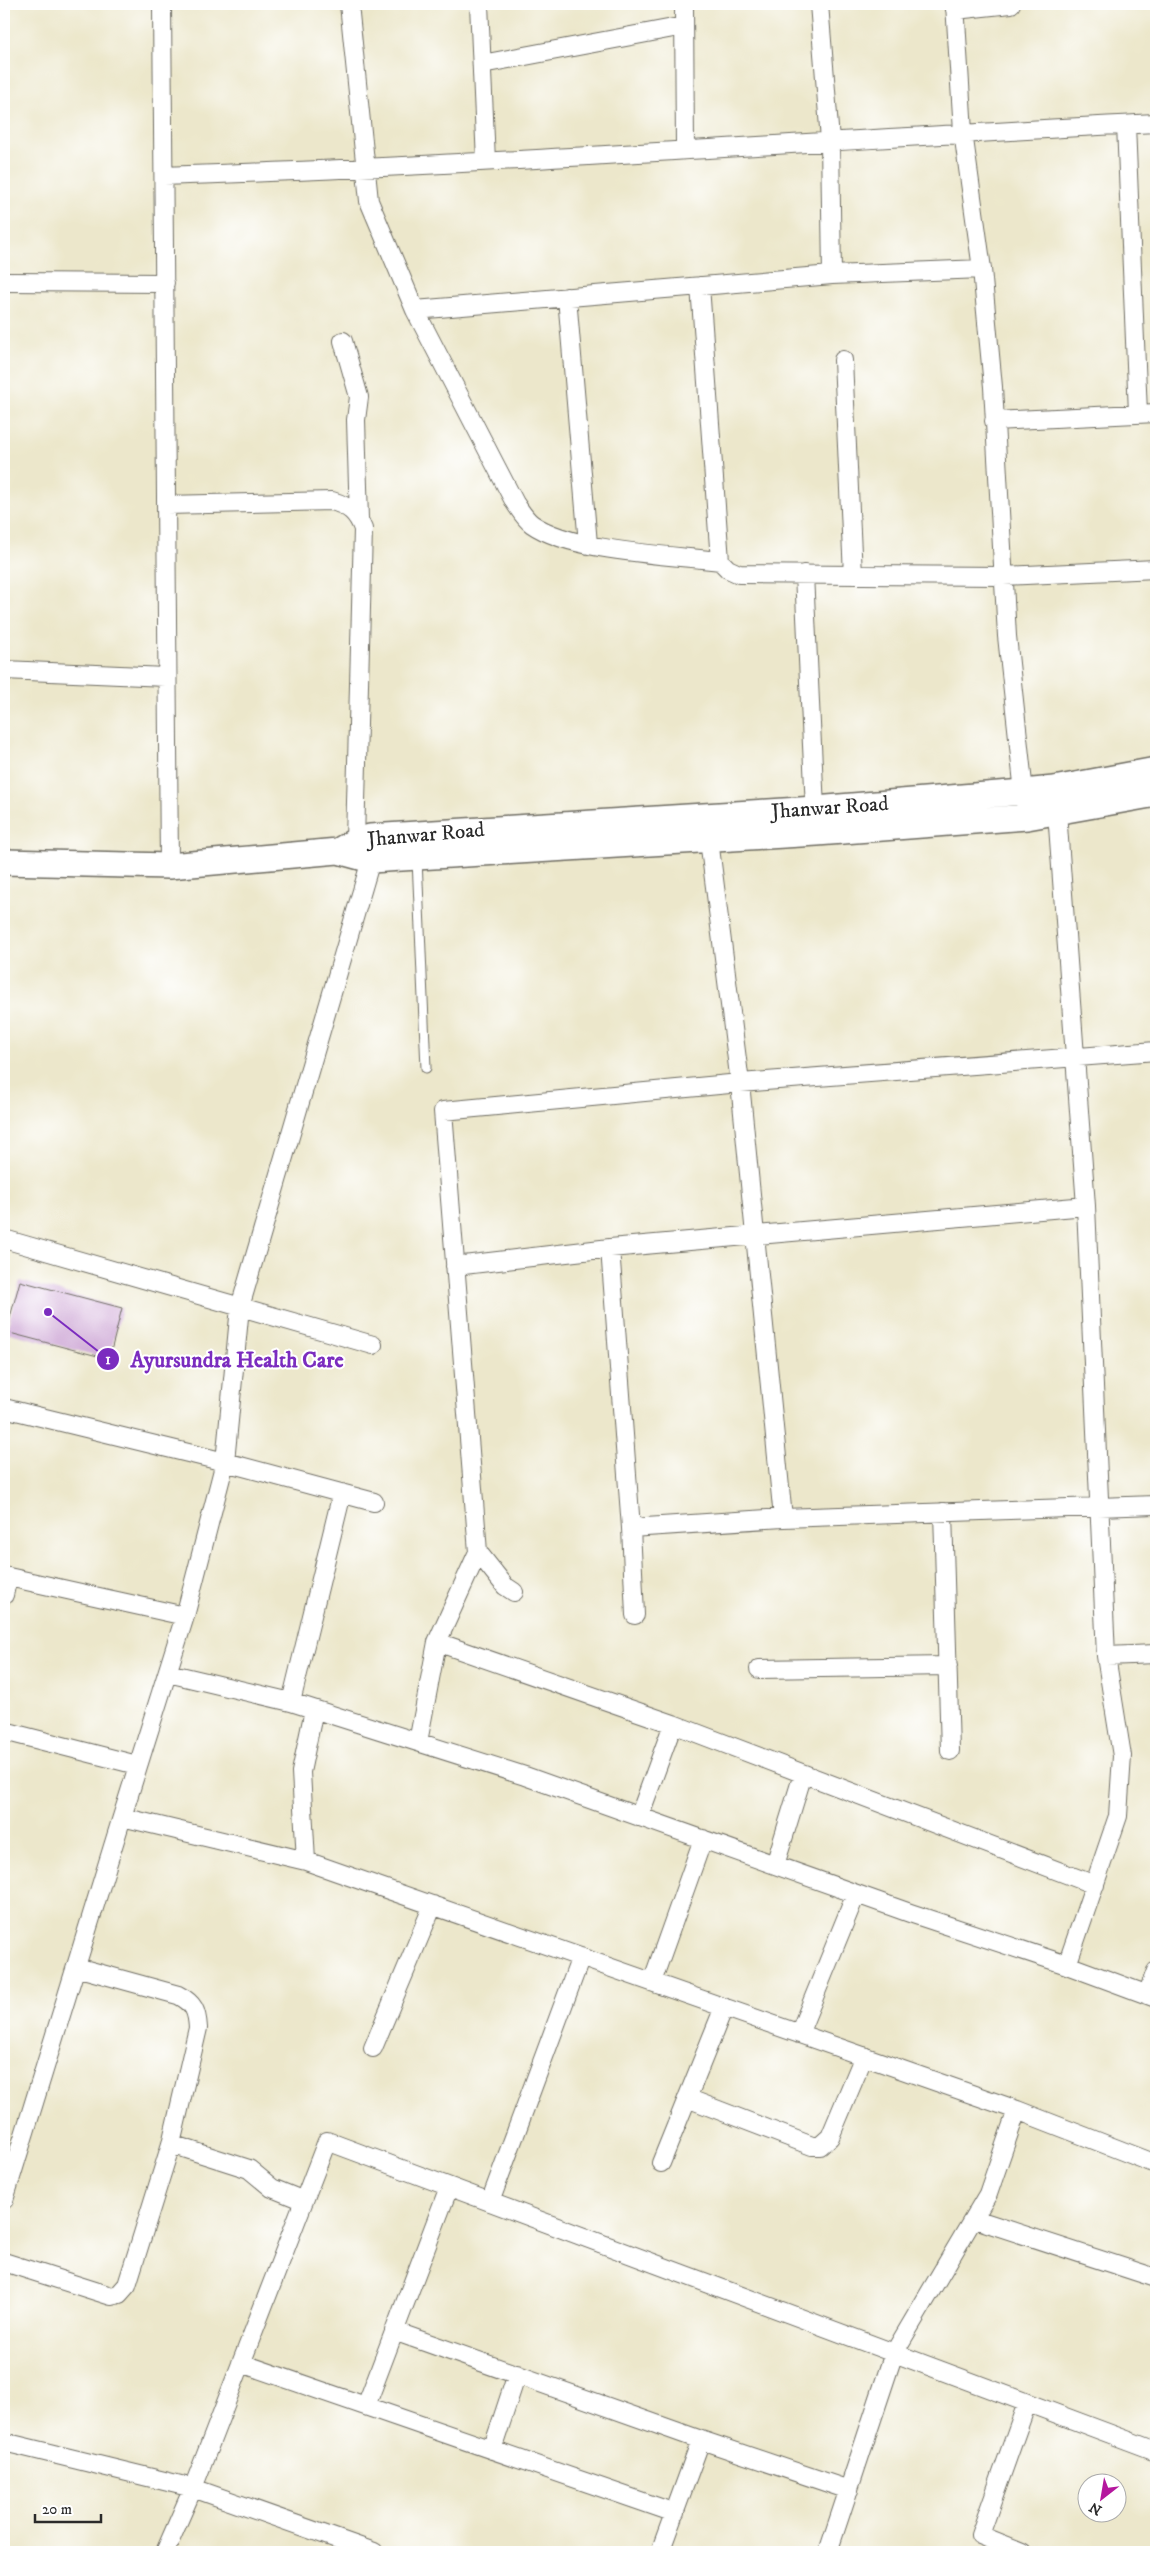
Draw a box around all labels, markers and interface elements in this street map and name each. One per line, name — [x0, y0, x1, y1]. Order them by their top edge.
street label: Jhanwar Road — [769, 791, 890, 825]
street label: Jhanwar Road — [364, 817, 486, 853]
callout: Ayursundra Health Care — [96, 1341, 354, 1378]
text: Ayursundra Health Care — [129, 1347, 344, 1374]
text: 1 — [105, 1350, 111, 1369]
north arrow — [1078, 2474, 1128, 2524]
scale bar — [35, 2491, 101, 2523]
text: N — [1086, 2497, 1105, 2519]
text: 20 m — [42, 2500, 72, 2519]

